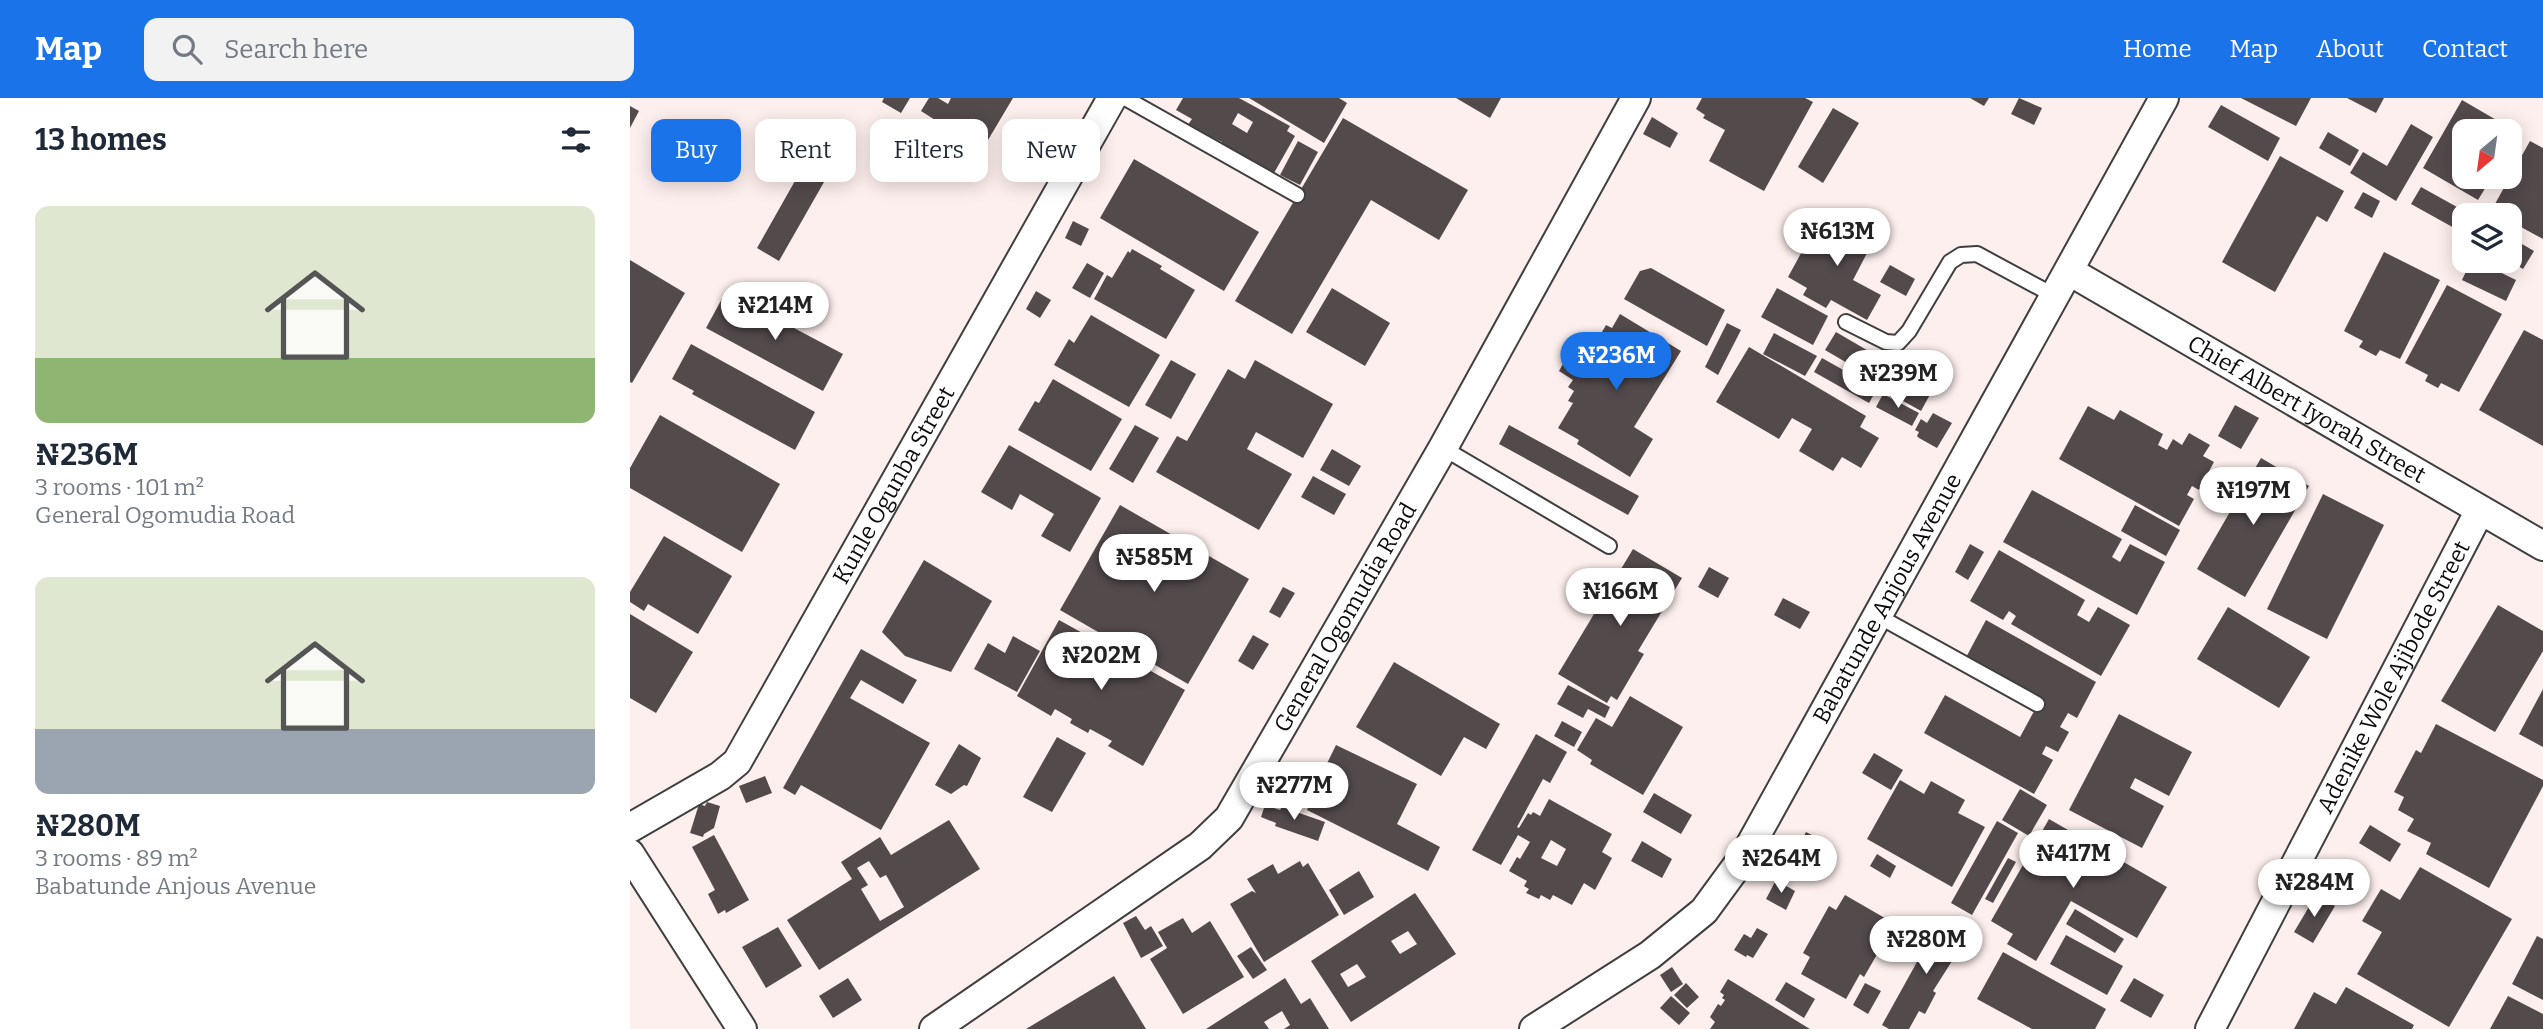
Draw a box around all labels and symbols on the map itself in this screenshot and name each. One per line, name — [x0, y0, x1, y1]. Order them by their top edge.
north arrow — [2452, 119, 2522, 189]
pin: ₦613M — [1788, 208, 1886, 268]
pin: ₦214M — [726, 282, 824, 342]
street label: Chief Albert Iyorah Street — [2183, 329, 2431, 489]
pin: ₦236M — [1567, 332, 1665, 392]
pin: ₦239M — [1849, 350, 1947, 410]
street label: Kunle Ogunba Street — [827, 381, 960, 589]
street label: Babatunde Anjous Avenue — [1807, 468, 1967, 728]
pin: ₦197M — [2204, 468, 2302, 527]
street label: General Ogomudia Road — [1268, 497, 1423, 737]
pin: ₦585M — [1105, 534, 1203, 594]
street label: Adenike Wole Ajibode Street — [2311, 536, 2476, 818]
pin: ₦166M — [1571, 568, 1669, 628]
pin: ₦202M — [1052, 632, 1150, 692]
pin: ₦277M — [1245, 762, 1343, 822]
pin: ₦417M — [2024, 830, 2122, 890]
pin: ₦264M — [1732, 836, 1830, 895]
pin: ₦284M — [2265, 860, 2363, 919]
pin: ₦280M — [1877, 916, 1975, 976]

